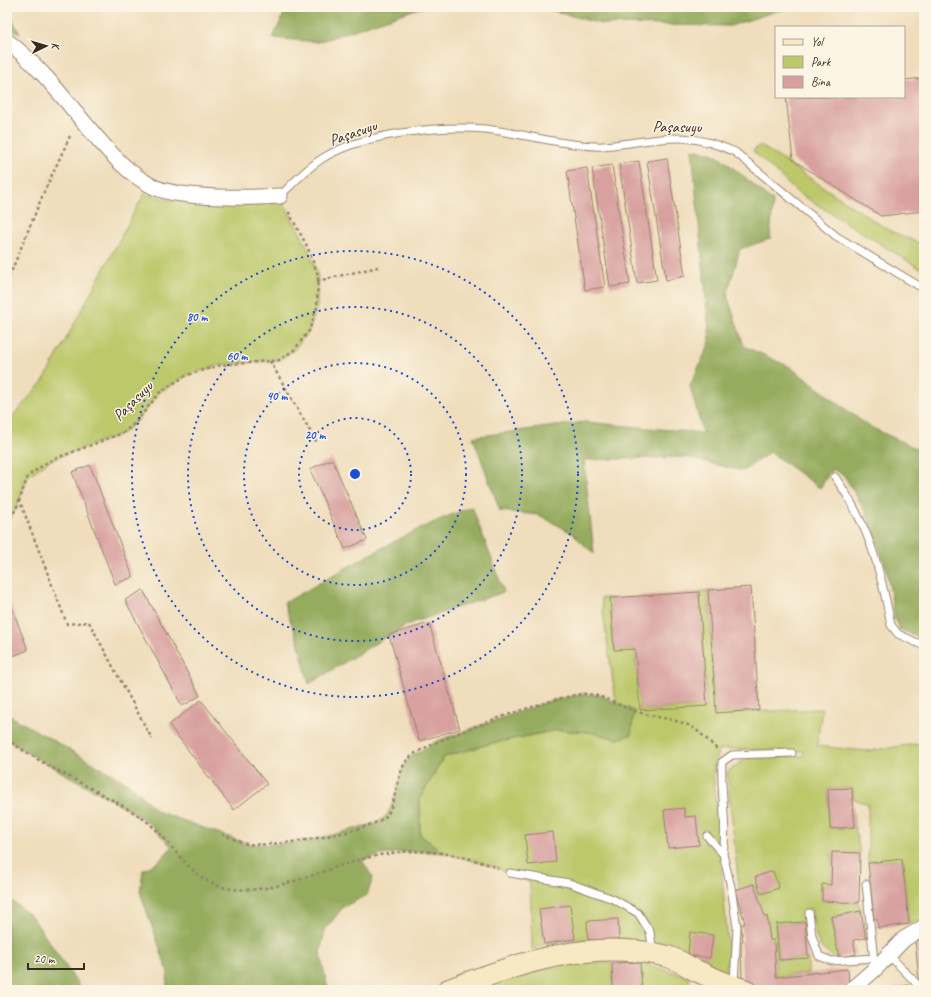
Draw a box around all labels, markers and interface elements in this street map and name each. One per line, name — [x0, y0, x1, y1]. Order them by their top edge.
north arrow — [26, 26, 66, 66]
legend — [775, 26, 905, 98]
text: Yol — [811, 34, 825, 50]
text: K — [49, 42, 63, 51]
text: Park — [811, 54, 832, 70]
text: Bina — [811, 74, 831, 90]
street label: Paşasuyu — [327, 115, 380, 150]
street label: Paşasuyu — [652, 117, 703, 137]
text: 80 m — [187, 309, 208, 325]
text: 60 m — [227, 348, 249, 364]
street label: Paşasuyu — [109, 376, 158, 425]
text: 40 m — [267, 388, 288, 404]
text: 20 m — [305, 427, 326, 443]
centre of rings — [348, 467, 362, 481]
scale bar — [28, 945, 84, 971]
text: 20 m — [34, 951, 56, 967]

